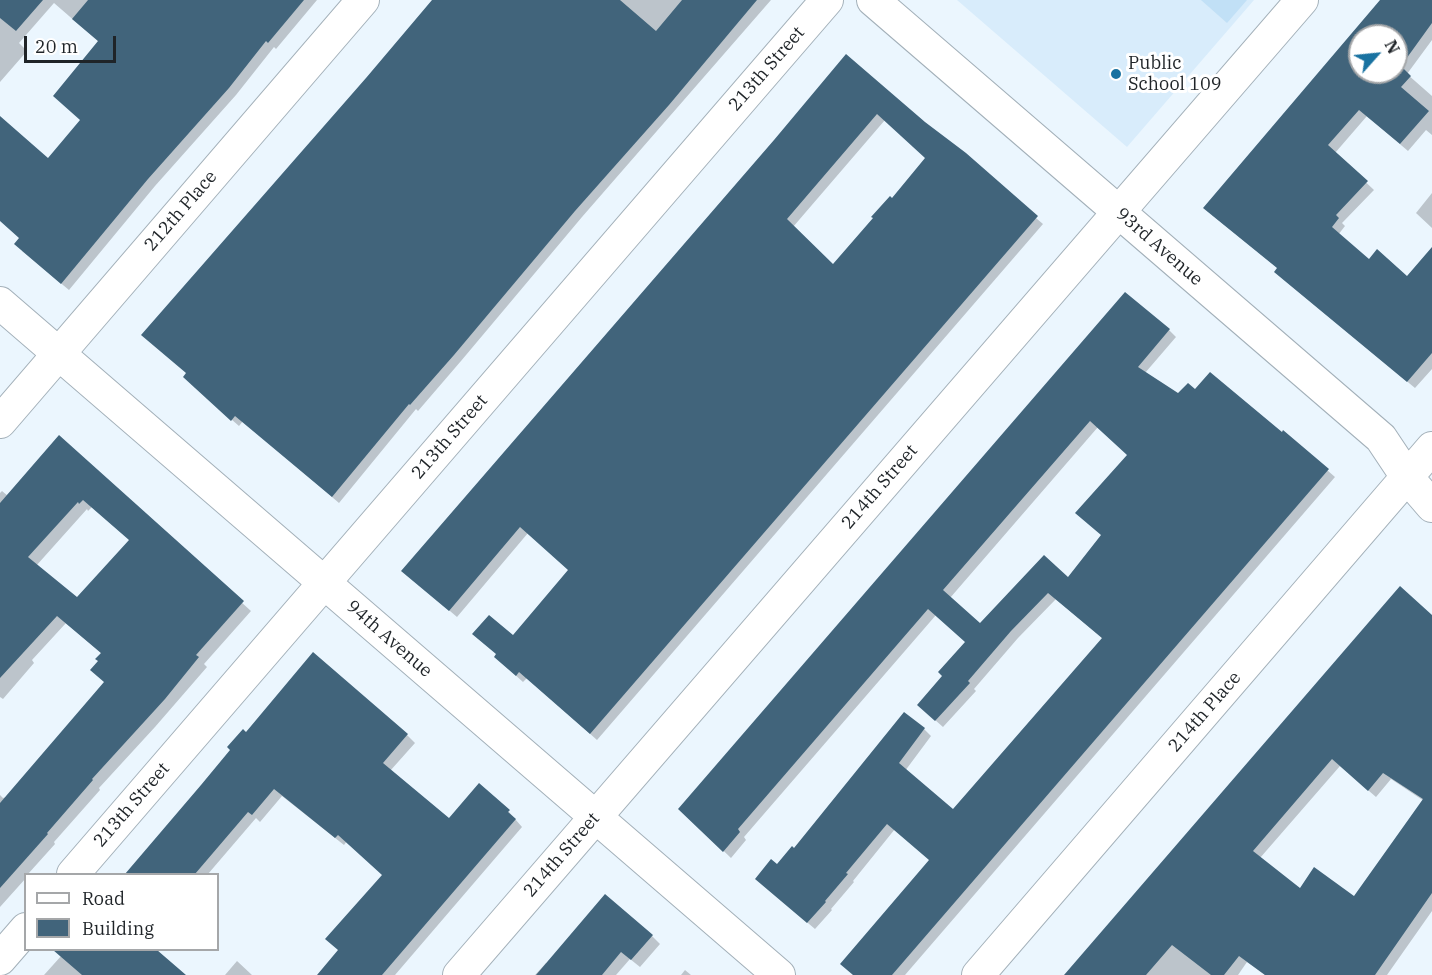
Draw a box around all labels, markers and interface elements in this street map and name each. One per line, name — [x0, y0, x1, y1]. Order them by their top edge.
street label: 213th Street — [724, 22, 810, 116]
scale bar — [27, 24, 118, 62]
north arrow — [1348, 24, 1408, 84]
text: 20 m — [35, 35, 78, 58]
text: N — [1380, 37, 1404, 57]
place label: Public School 109 — [1128, 53, 1222, 96]
marker: Public School 109 — [1109, 67, 1123, 81]
street label: 212th Place — [140, 166, 222, 256]
street label: 93rd Avenue — [1111, 203, 1207, 291]
street label: 213th Street — [407, 390, 493, 484]
street label: 214th Street — [837, 440, 923, 534]
street label: 94th Avenue — [342, 596, 436, 682]
street label: 214th Place — [1164, 667, 1246, 757]
street label: 213th Street — [89, 758, 175, 852]
street label: 214th Street — [519, 808, 605, 902]
legend — [24, 873, 219, 951]
text: Road — [82, 887, 125, 910]
text: Building — [82, 917, 154, 940]

